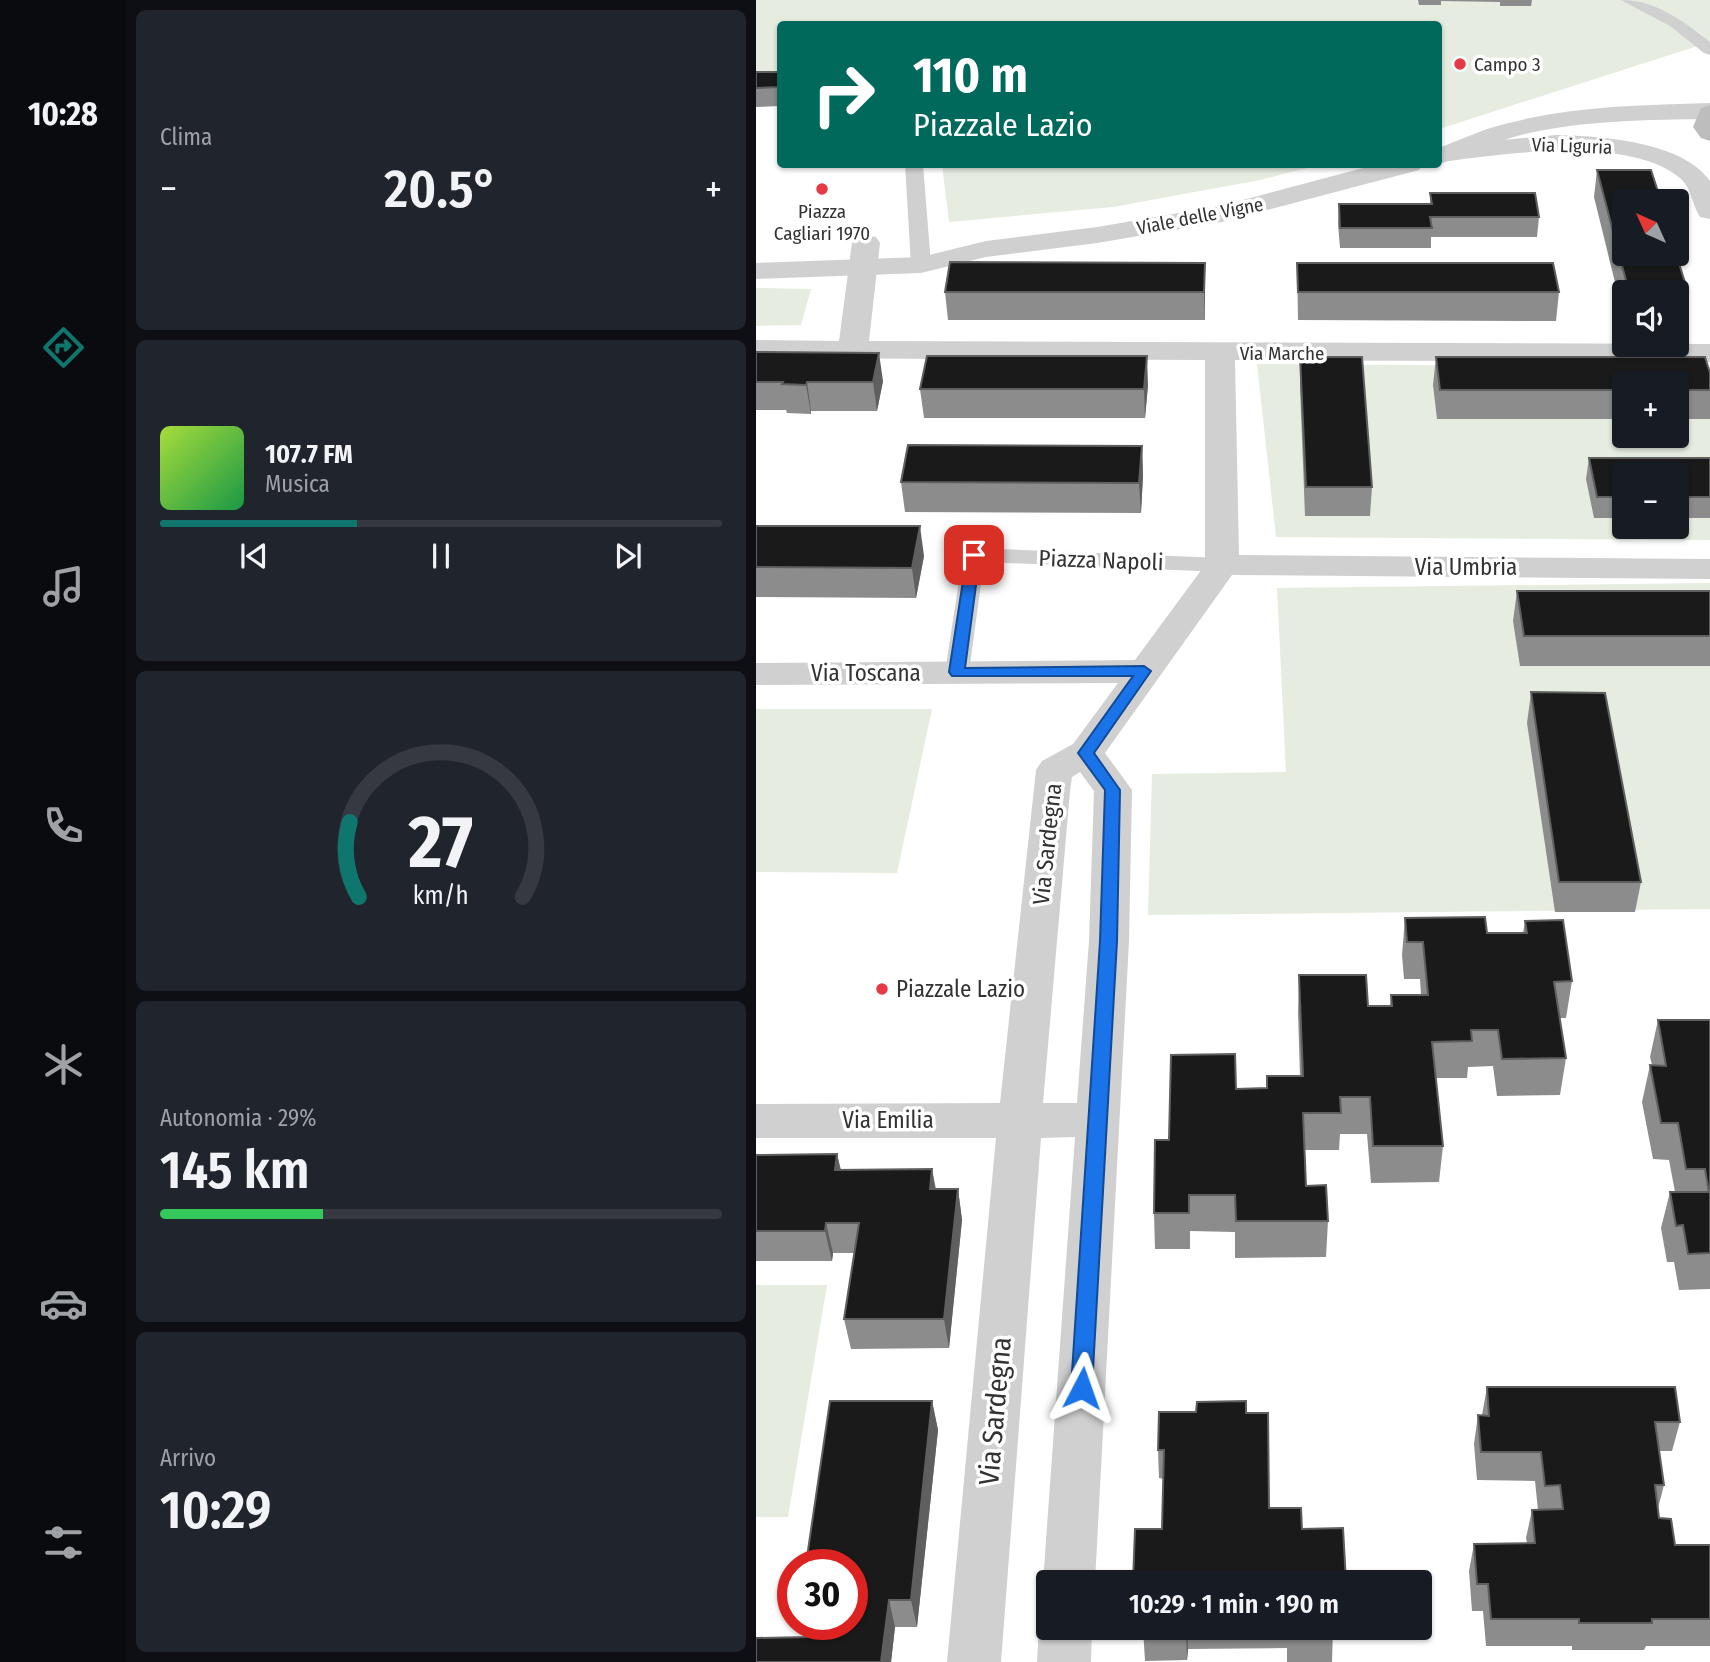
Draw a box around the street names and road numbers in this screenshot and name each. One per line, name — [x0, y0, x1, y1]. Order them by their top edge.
street label: Via Liguria — [1531, 133, 1613, 159]
street label: Viale delle Vigne — [1135, 192, 1265, 240]
street label: Via Marche — [1240, 342, 1324, 365]
street label: Piazza Napoli — [1038, 544, 1164, 576]
street label: Via Umbria — [1415, 553, 1517, 581]
street label: Via Toscana — [811, 659, 921, 687]
street label: Via Sardegna — [1027, 782, 1067, 906]
street label: Via Emilia — [842, 1106, 934, 1134]
street label: Via Sardegna — [972, 1336, 1018, 1486]

